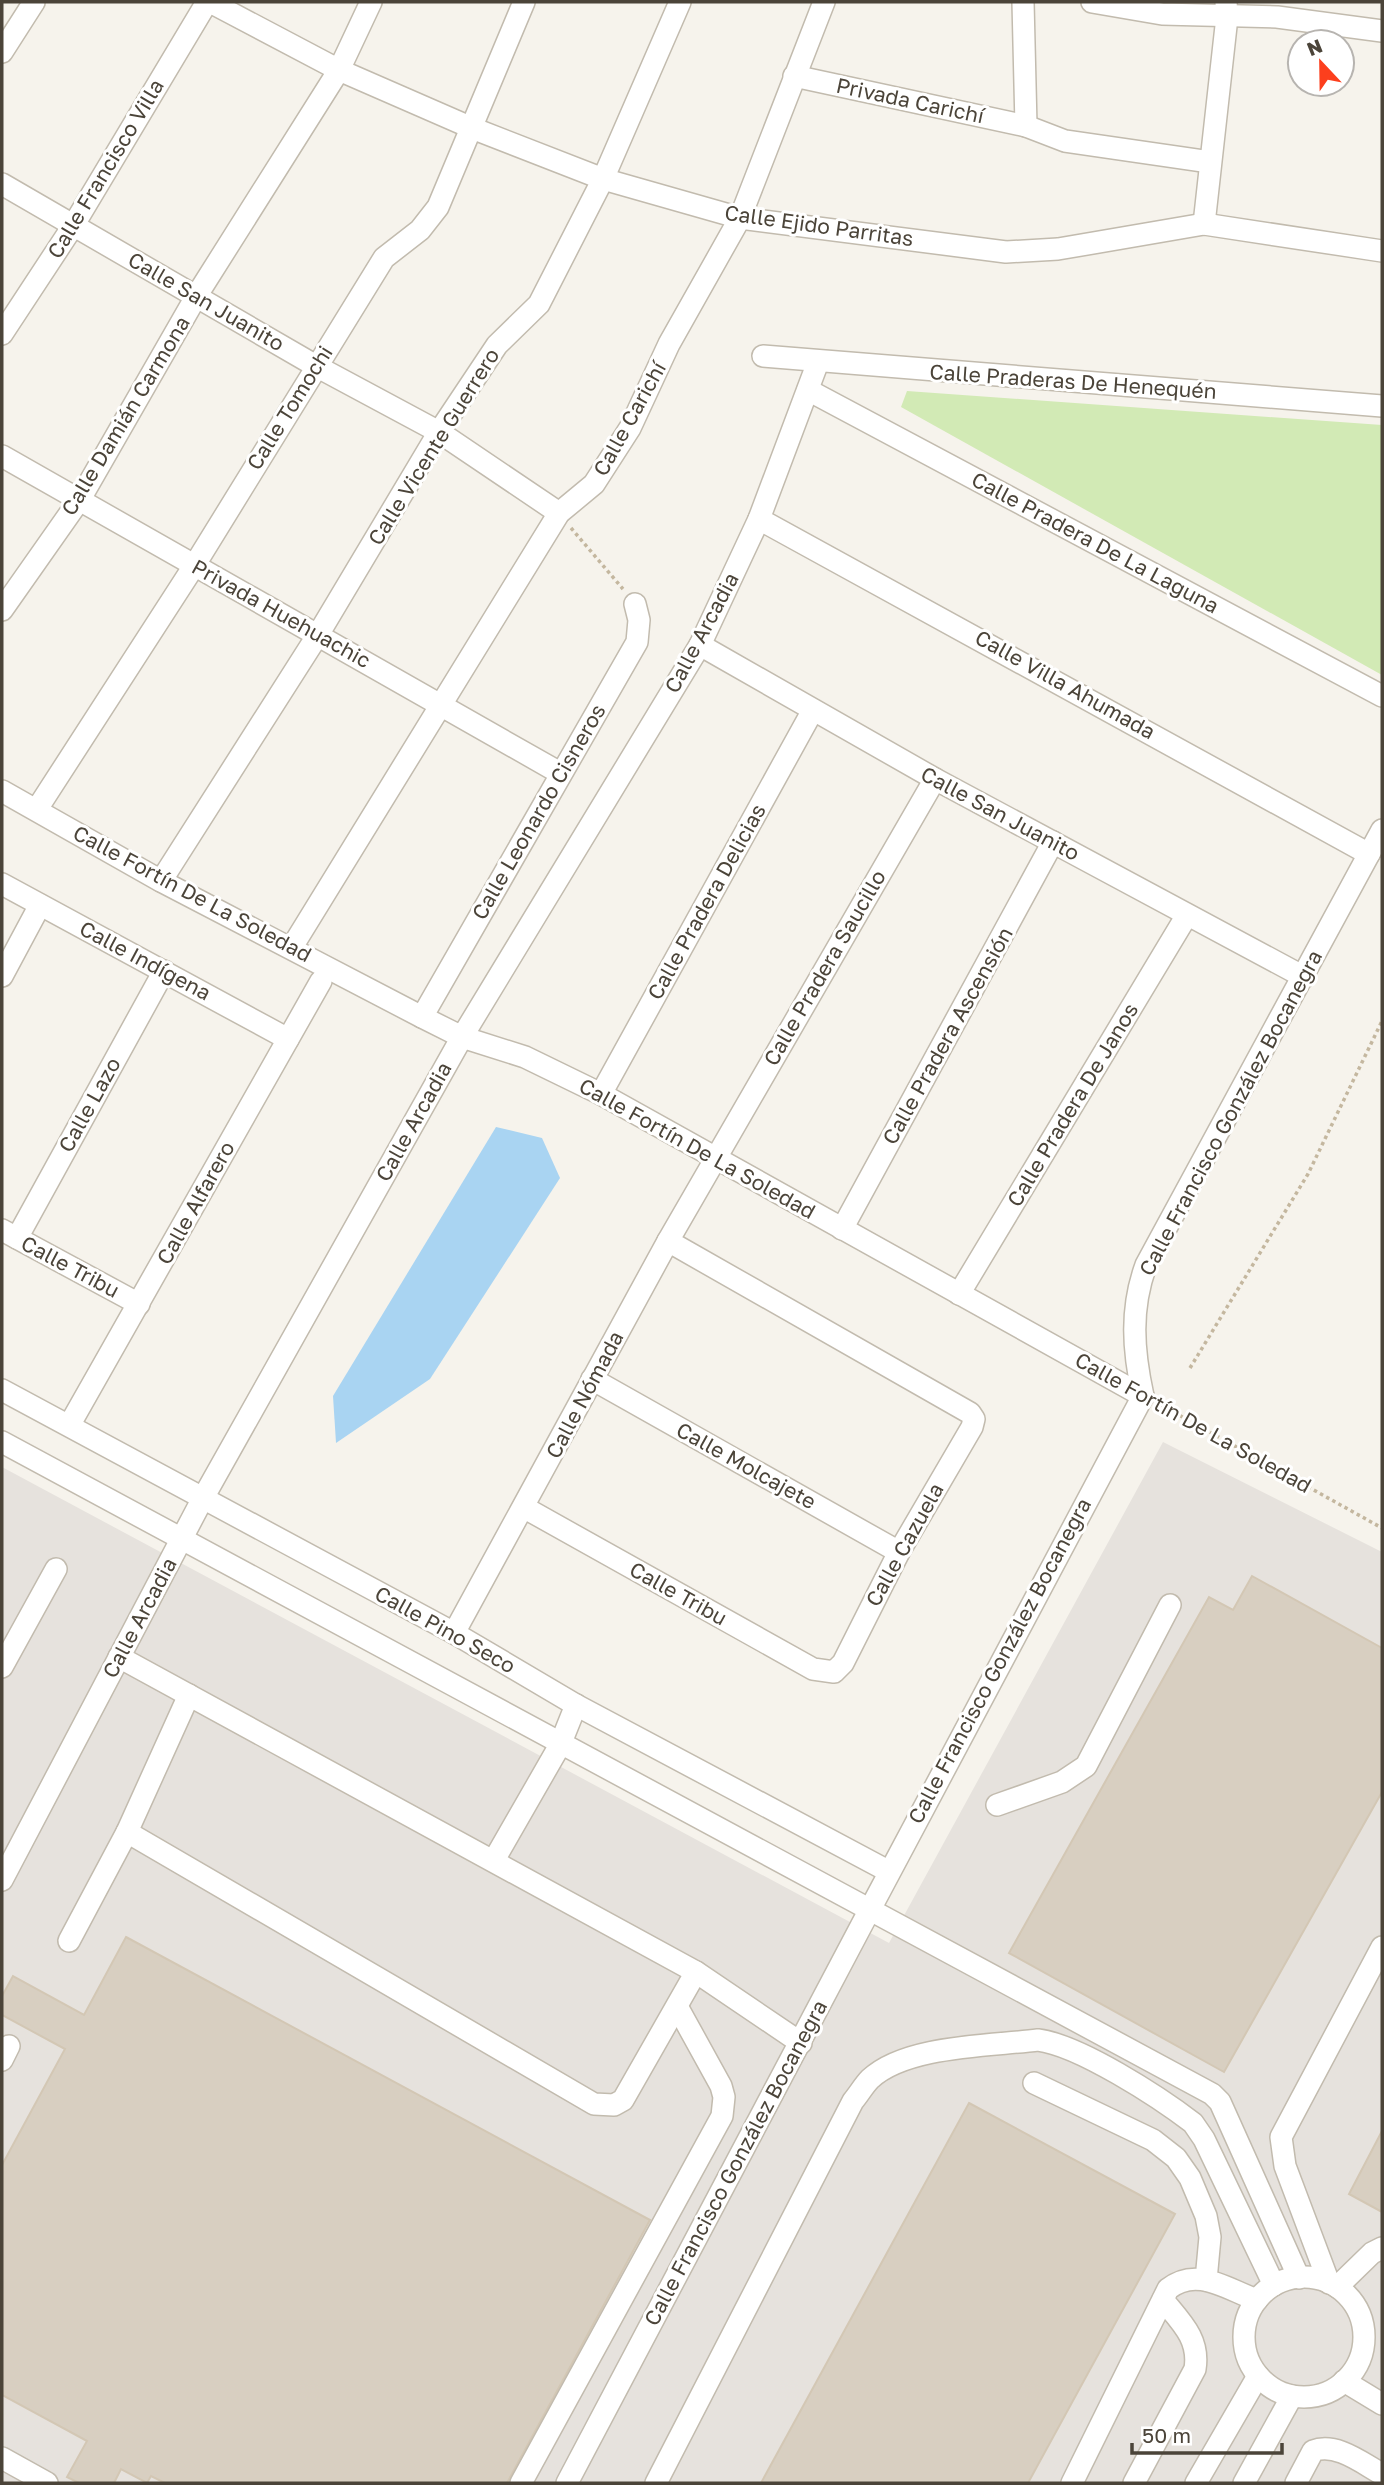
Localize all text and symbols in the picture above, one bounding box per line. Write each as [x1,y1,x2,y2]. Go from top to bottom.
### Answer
north arrow [1286,28,1356,98]
text: N [1303,33,1325,60]
street label: Privada Carichí [834,72,988,129]
street label: Calle Francisco Villa [41,74,169,263]
street label: Calle Ejido Parritas [723,199,915,251]
street label: Calle San Juanito [124,246,289,356]
street label: Calle Damián Carmona [55,311,195,520]
street label: Calle Tomochi [241,340,338,474]
street label: Calle Vicente Guerrero [362,343,504,550]
street label: Calle Carichí [587,356,672,480]
street label: Calle Praderas De Henequén [929,358,1218,404]
street label: Calle Pradera De La Laguna [967,466,1224,618]
street label: Privada Huehuachic [188,553,375,673]
street label: Calle Arcadia [659,568,744,697]
street label: Calle Villa Ahumada [971,624,1160,744]
street label: Calle Leonardo Cisneros [466,699,611,924]
street label: Calle San Juanito [917,760,1084,866]
street label: Calle Pradera Delicias [641,799,771,1004]
street label: Calle Fortín De La Soledad [69,819,316,967]
street label: Calle Pradera Saucillo [757,865,891,1070]
street label: Calle Indígena [75,915,215,1006]
street label: Calle Pradera Ascensión [876,922,1018,1149]
street label: Calle Francisco González Bocanegra [1133,945,1327,1280]
street label: Calle Pradera De Janos [1001,998,1143,1211]
street label: Calle Lazo [53,1053,126,1156]
street label: Calle Arcadia [370,1057,457,1186]
street label: Calle Fortín De La Soledad [575,1072,820,1224]
street label: Calle Alfarero [151,1136,240,1269]
street label: Calle Tribu [17,1229,124,1303]
street label: Calle Nómada [540,1326,629,1463]
street label: Calle Fortín De La Soledad [1071,1346,1316,1498]
street label: Calle Molcajete [672,1416,821,1514]
street label: Calle Cazuela [860,1478,949,1611]
street label: Calle Francisco González Bocanegra [902,1493,1096,1828]
street label: Calle Arcadia [97,1553,182,1682]
street label: Calle Tribu [625,1556,732,1631]
street label: Calle Pino Seco [371,1580,520,1678]
street label: Calle Francisco González Bocanegra [638,1995,832,2330]
scale bar [1132,2412,1282,2456]
text: 50 m [1142,2422,1191,2448]

